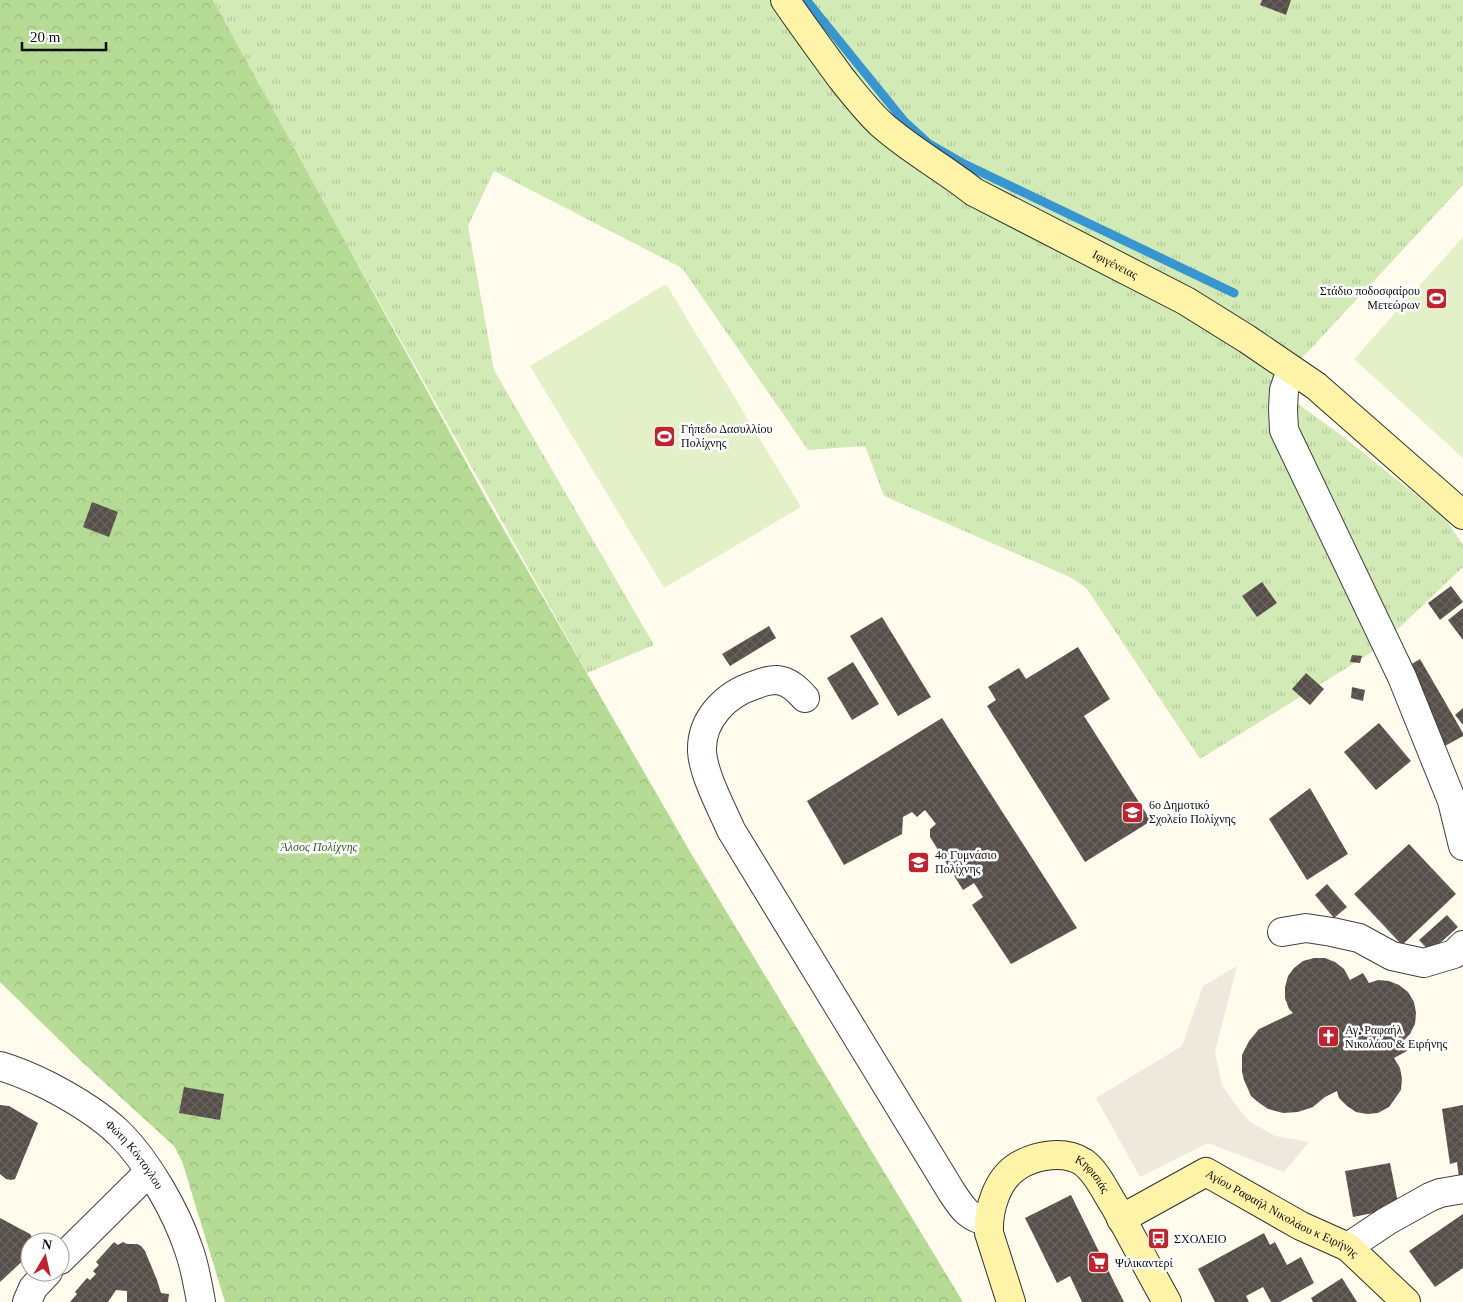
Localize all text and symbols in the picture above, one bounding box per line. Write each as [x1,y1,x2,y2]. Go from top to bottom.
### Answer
scale bar [22,20,106,52]
text: 20 m [30,29,61,45]
street label: Ιφιγένειας [1090,247,1140,282]
place label: Στάδιο ποδοσφαίρου Μετεώρων [1320,284,1421,312]
sports icon: Στάδιο ποδοσφαίρου Μετεώρων [1424,286,1448,310]
place label: Γήπεδο Δασυλλίου Πολίχνης [681,422,773,450]
sports icon: Γήπεδο Δασυλλίου Πολίχνης [653,424,677,448]
place label: 6ο Δημοτικό Σχολείο Πολίχνης [1149,798,1236,826]
school or university icon: 6ο Δημοτικό Σχολείο Πολίχνης [1121,800,1145,824]
park label: Άλσος Πολίχνης [280,840,358,854]
place label: 4ο Γυμνάσιο Πολίχνης [935,848,997,876]
school or university icon: 4ο Γυμνάσιο Πολίχνης [907,850,931,874]
place label: Αγ. Ραφαήλ Νικολάου & Ειρήνης [1345,1023,1448,1051]
church icon: Αγ. Ραφαήλ Νικολάου & Ειρήνης [1317,1025,1341,1049]
street label: Φώτη Κόντογλου [103,1117,166,1192]
street label: Κηφισιάς [1073,1152,1112,1196]
street label: Αγίου Ραφαήλ Νικολάου κ Ειρήνης [1203,1166,1362,1261]
bus stop icon: ΣΧΟΛΕΙΟ [1146,1227,1170,1251]
north arrow [20,1232,70,1282]
place label: ΣΧΟΛΕΙΟ [1174,1232,1227,1246]
text: N [41,1236,53,1253]
supermarket icon: Ψιλικαντερί [1087,1251,1111,1275]
place label: Ψιλικαντερί [1115,1256,1173,1270]

